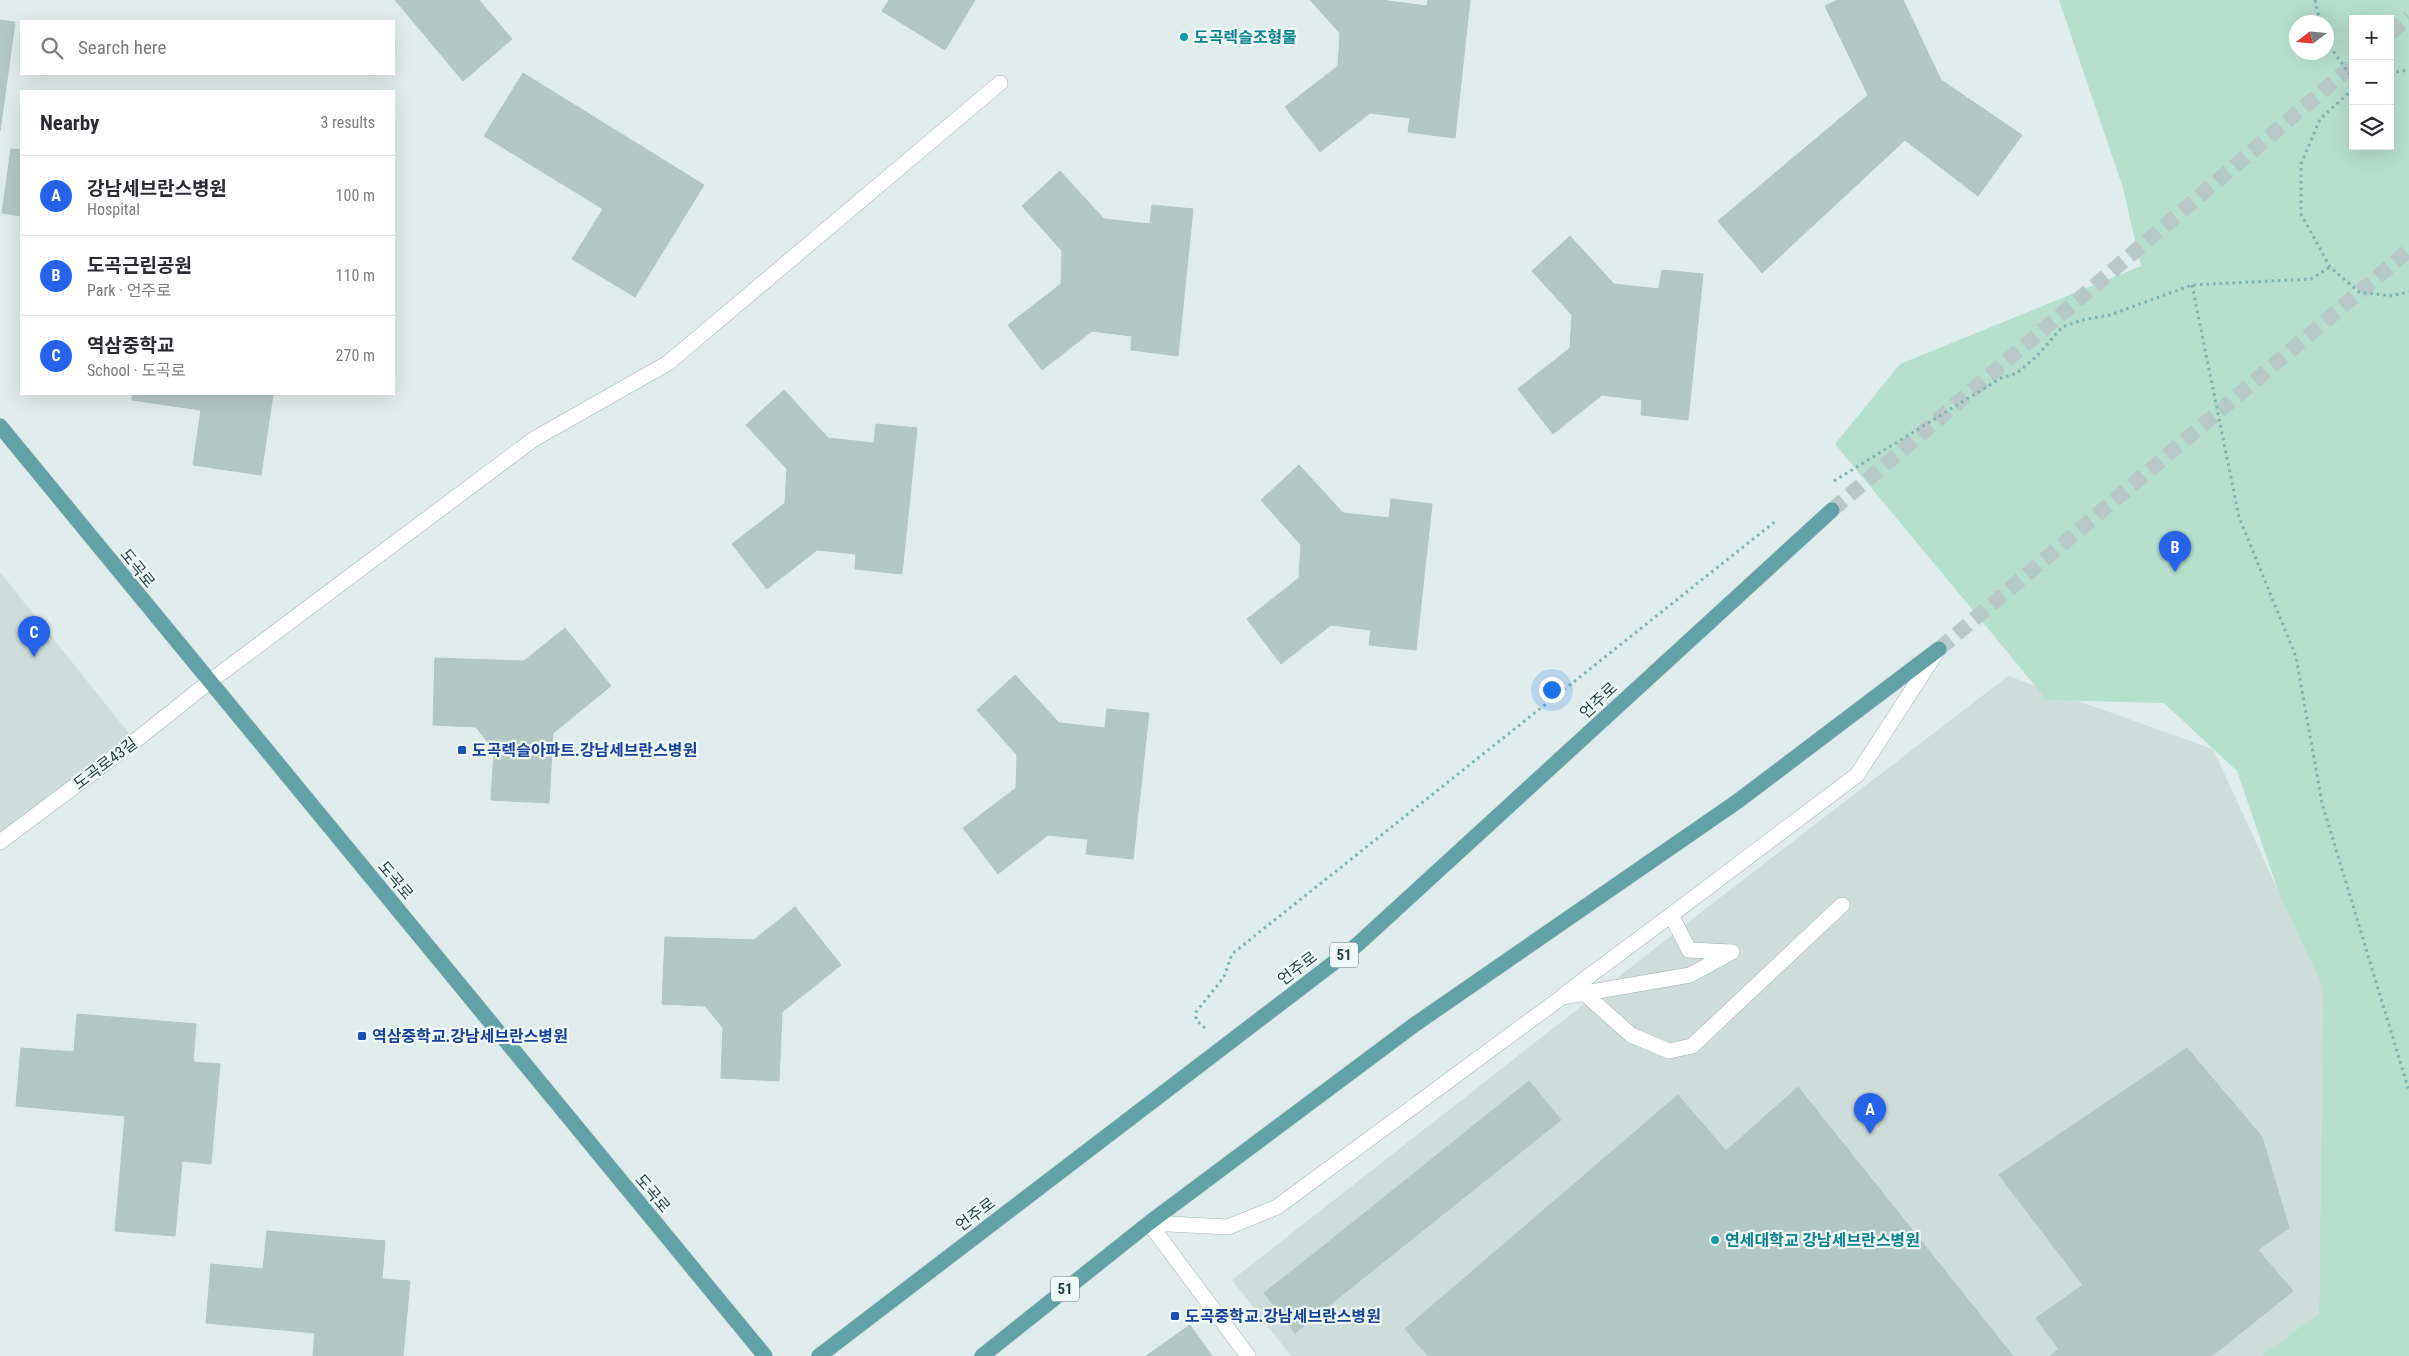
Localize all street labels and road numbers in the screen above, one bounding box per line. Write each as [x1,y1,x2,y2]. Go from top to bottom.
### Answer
street label: 도곡로 [116,545,159,592]
street label: 언주로 [1576,678,1621,722]
street label: 도곡로43길 [70,733,141,793]
street label: 도곡로 [374,857,417,904]
road number: 51 [1330,942,1358,968]
street label: 언주로 [1274,947,1321,989]
street label: 도곡로 [631,1170,674,1217]
street label: 언주로 [952,1193,999,1235]
road number: 51 [1051,1276,1079,1302]

